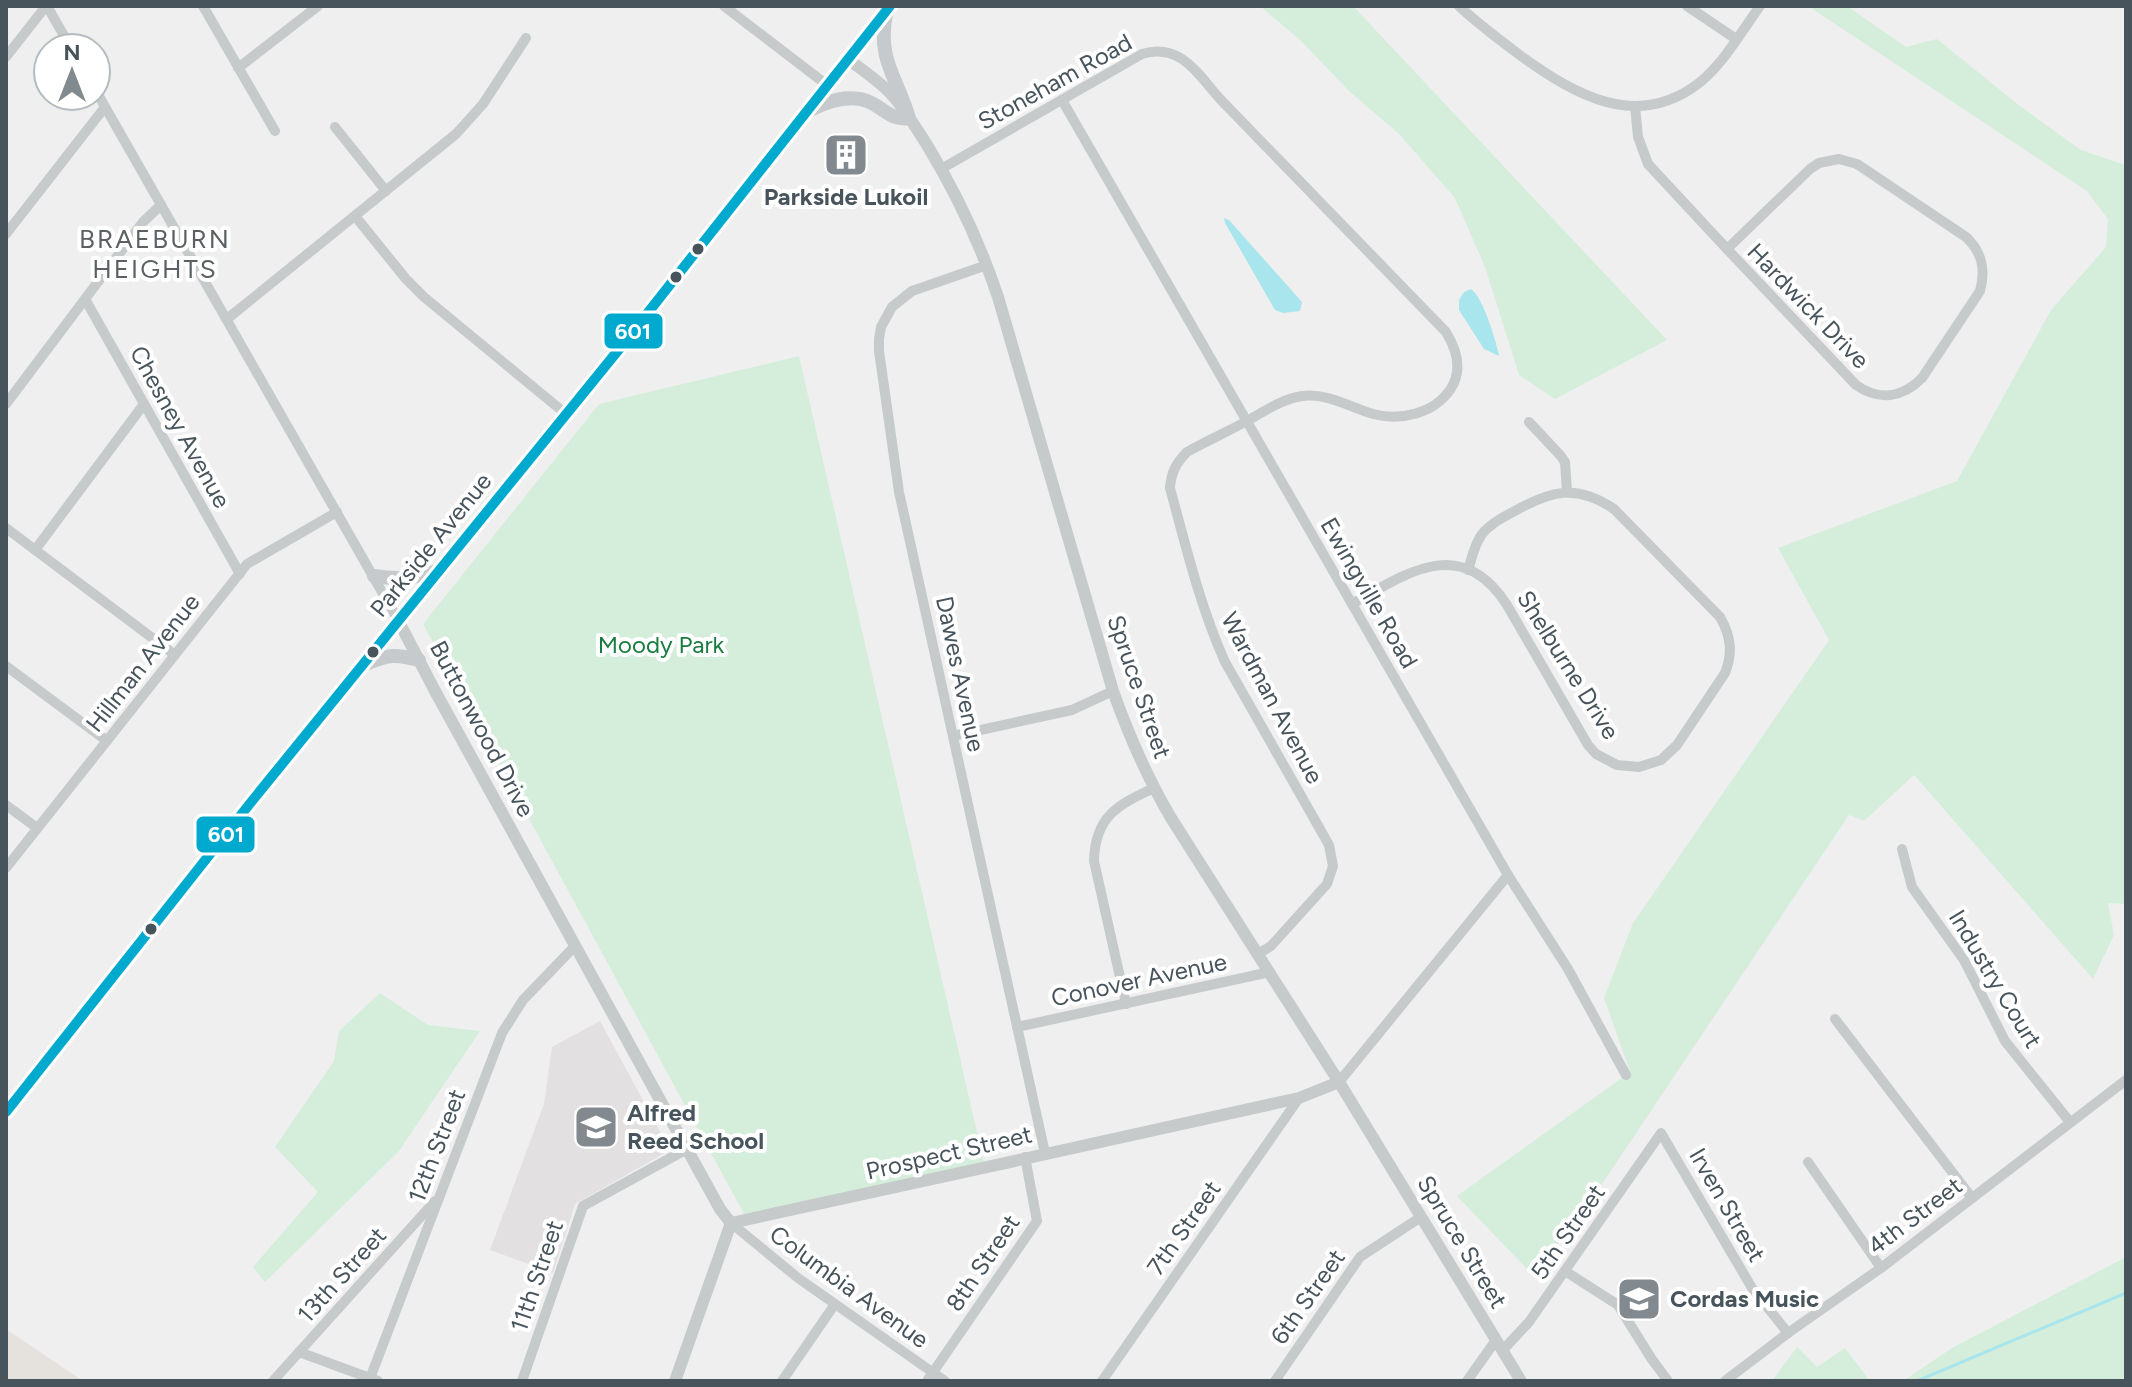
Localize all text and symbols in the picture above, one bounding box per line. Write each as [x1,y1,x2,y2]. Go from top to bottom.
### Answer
street label: Stoneham Road [973,27,1137,136]
north arrow [32,32,112,112]
text: N [63,39,81,66]
building icon: Parkside Lukoil [822,131,870,179]
place label: Parkside Lukoil [764,182,928,211]
district label: BRAEBURN HEIGHTS [79,223,231,285]
street label: Hardwick Drive [1741,237,1875,374]
unlabelled marker [690,241,706,257]
unlabelled marker [668,269,684,285]
line badge: 601 [603,312,664,350]
text: 601 [615,318,651,345]
street label: Chesney Avenue [124,341,237,513]
street label: Parkside Avenue [364,467,497,622]
street label: Ewingville Road [1315,512,1424,673]
street label: Shelburne Drive [1511,585,1626,745]
street label: Hillman Avenue [80,588,206,738]
street label: Dawes Avenue [930,593,991,754]
street label: Wardman Avenue [1215,607,1330,788]
street label: Spruce Street [1101,611,1178,762]
park label: Moody Park [598,630,725,659]
street label: Buttonwood Drive [424,636,541,822]
unlabelled marker [365,644,381,660]
line badge: 601 [195,815,256,854]
text: 601 [208,821,244,848]
street label: Industry Court [1943,904,2048,1053]
unlabelled marker [143,921,159,937]
street label: Conover Avenue [1048,947,1229,1012]
street label: 12th Street [402,1085,471,1207]
place label: Alfred Reed School [627,1098,764,1155]
school or university icon: Alfred Reed School [572,1103,620,1151]
street label: Prospect Street [863,1119,1035,1186]
street label: Irven Street [1683,1143,1772,1267]
street label: Spruce Street [1411,1170,1513,1313]
street label: 4th Street [1862,1171,1968,1260]
street label: 7th Street [1141,1175,1227,1280]
street label: 5th Street [1524,1179,1611,1285]
street label: 8th Street [940,1209,1025,1317]
street label: 11th Street [504,1217,569,1335]
street label: Columbia Avenue [764,1219,934,1354]
street label: 13th Street [291,1221,392,1328]
street label: 6th Street [1264,1244,1351,1350]
school or university icon: Cordas Music [1615,1275,1663,1323]
place label: Cordas Music [1670,1284,1819,1313]

